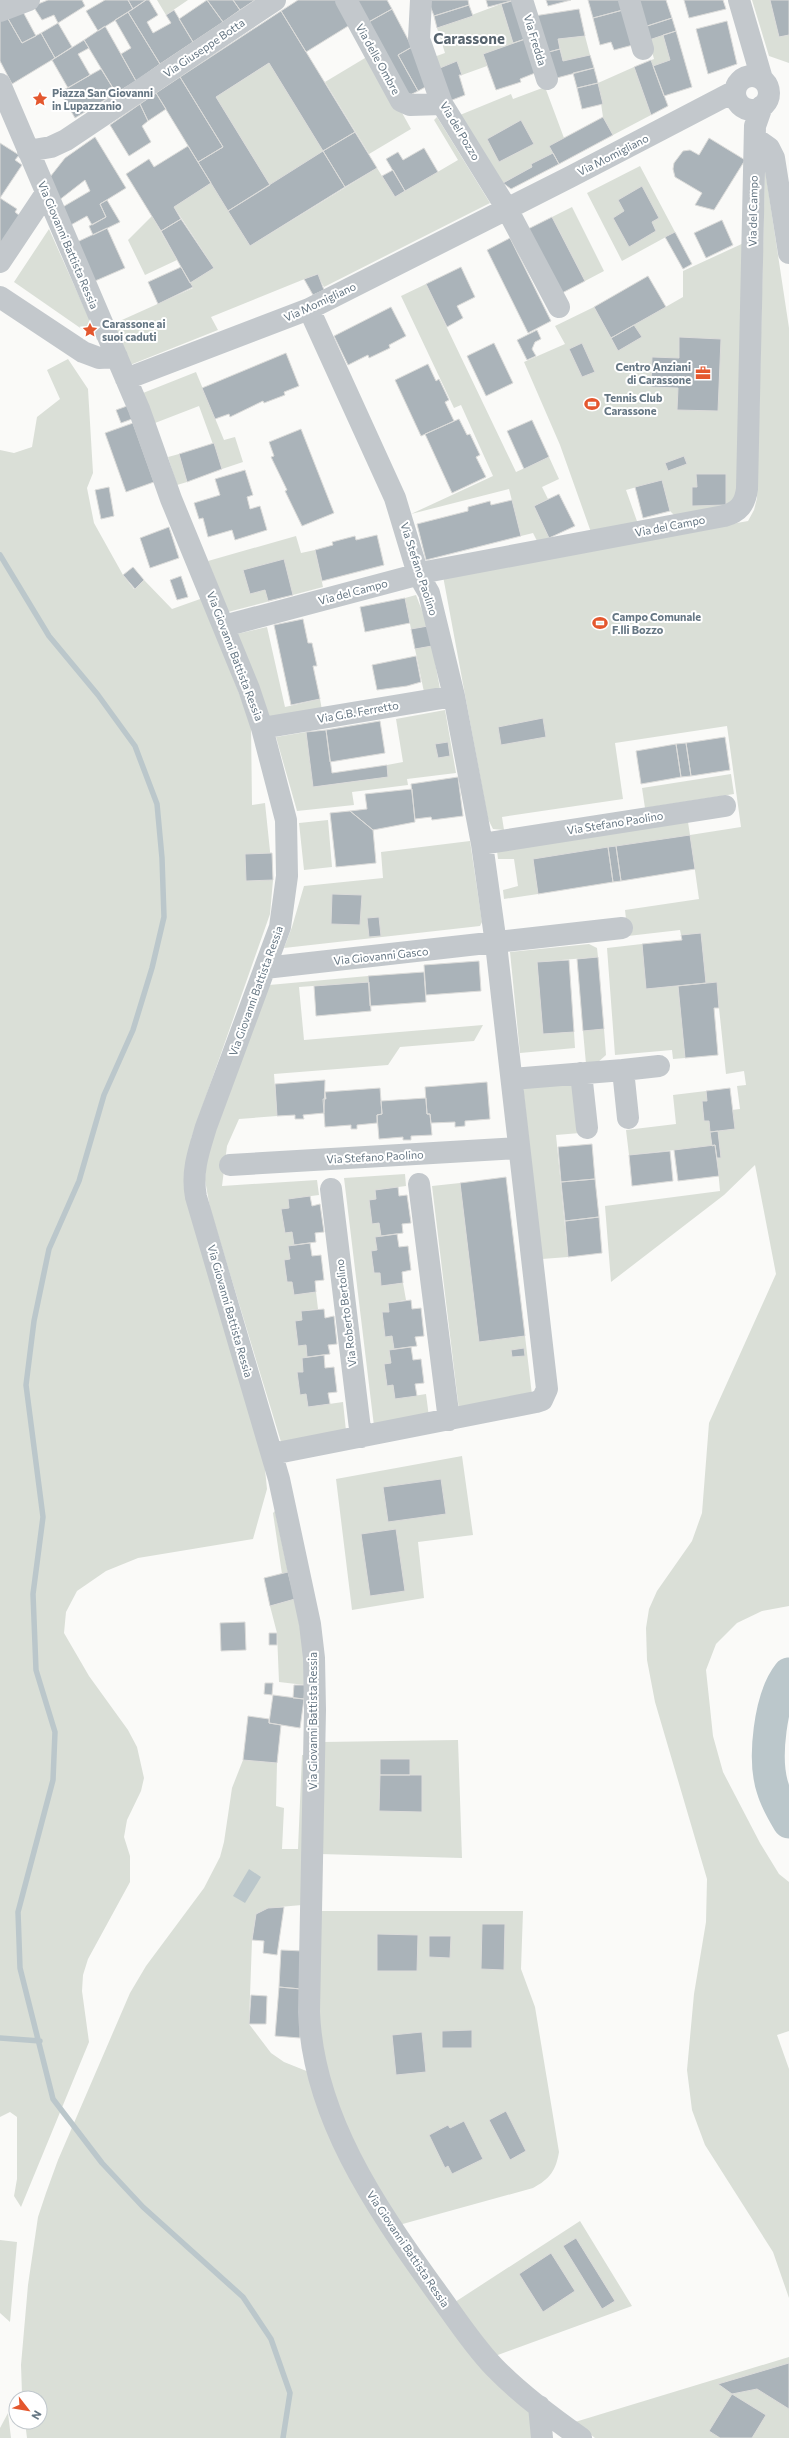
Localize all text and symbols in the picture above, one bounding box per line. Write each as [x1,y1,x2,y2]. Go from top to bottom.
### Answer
street label: Via Fredda [522,13,549,67]
street label: Via Giuseppe Botta [161,16,247,80]
street label: Via delle Ombre [354,21,403,97]
district label: Carassone [433,29,505,47]
place label: Piazza San Giovanni in Lupazzanio [52,86,153,112]
place icon: Piazza San Giovanni in Lupazzanio [31,90,49,108]
street label: Via del Pozzo [438,99,483,163]
street label: Via Momigliano [575,131,651,178]
street label: Via del Campo [745,175,760,247]
street label: Via Giovanni Battista Ressia [36,179,101,311]
street label: Via Momigliano [282,279,358,324]
place label: Carassone ai suoi caduti [102,317,165,343]
place icon: Carassone ai suoi caduti [81,321,99,339]
place label: Centro Anziani di Carassone [615,360,691,386]
office icon: Centro Anziani di Carassone [694,364,712,382]
place label: Tennis Club Carassone [604,391,663,417]
sports icon: Tennis Club Carassone [583,395,601,413]
street label: Via del Campo [634,512,707,539]
street label: Via Stefano Paolino [398,521,441,618]
street label: Via del Campo [317,576,389,607]
street label: Via Giovanni Battista Ressia [205,589,266,722]
place label: Campo Comunale F.lli Bozzo [612,610,701,636]
sports icon: Campo Comunale F.lli Bozzo [591,614,609,632]
street label: Via G.B. Ferretto [316,698,400,725]
street label: Via Stefano Paolino [566,808,664,837]
street label: Via Giovanni Battista Ressia [226,924,285,1058]
street label: Via Giovanni Gasco [333,944,429,967]
street label: Via Stefano Paolino [326,1147,424,1166]
street label: Via Giovanni Battista Ressia [205,1243,256,1379]
street label: Via Roberto Bertolino [332,1258,359,1368]
street label: Via Giovanni Battista Ressia [306,1652,319,1790]
street label: Via Giovanni Battista Ressia [365,2188,452,2309]
north arrow [8,2390,48,2430]
text: N [29,2409,45,2422]

